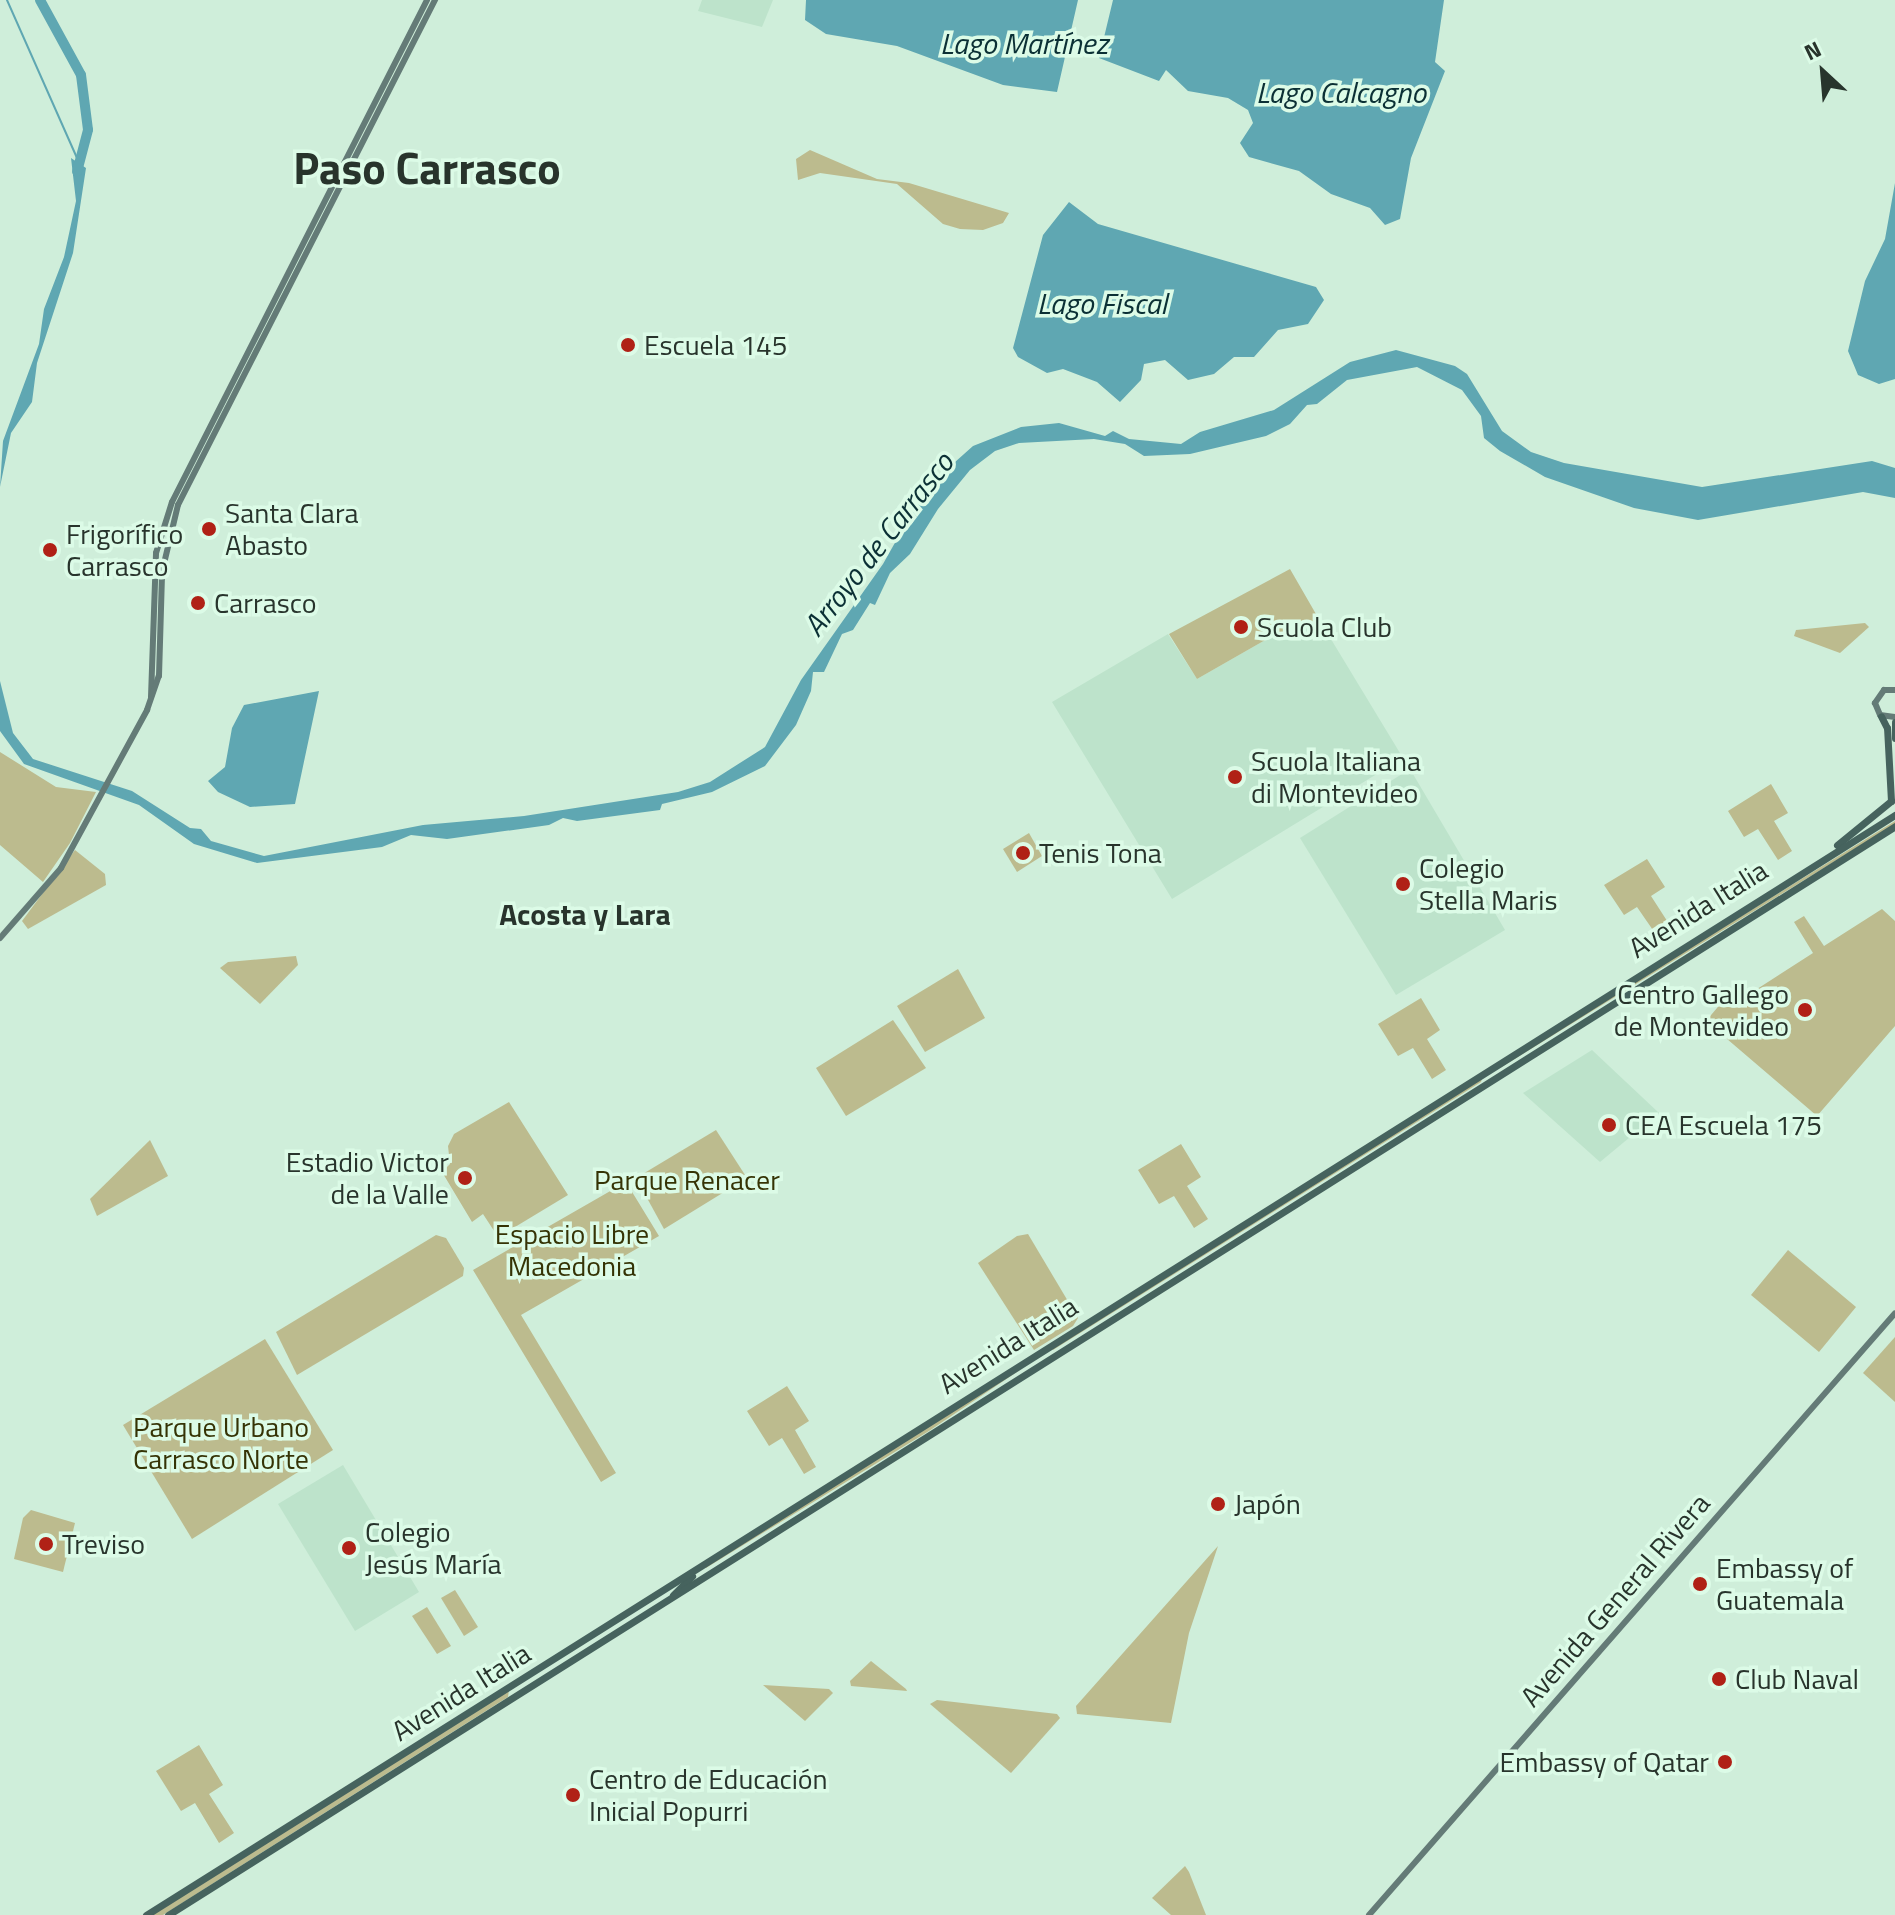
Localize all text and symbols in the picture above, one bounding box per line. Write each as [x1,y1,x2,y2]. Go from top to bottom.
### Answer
water label: Lago Martínez [940,25,1108,61]
north arrow [1783,32,1863,112]
text: N [1798,32,1827,69]
water label: Lago Calcagno [1256,74,1426,110]
district label: Paso Carrasco [293,142,561,194]
water label: Lago Fiscal [1037,285,1167,321]
place label: Escuela 145 [644,328,787,362]
marker: Escuela 145 [619,336,637,354]
water label: Arroyo de Carrasco [795,445,961,643]
place label: Santa Clara Abasto [225,496,359,562]
place label: Frigorífico Carrasco [66,517,183,583]
marker: Santa Clara Abasto [200,520,218,538]
marker: Frigorífico Carrasco [41,541,59,559]
place label: Carrasco [214,586,317,620]
marker: Carrasco [189,594,207,612]
place label: Scuola Club [1257,610,1392,644]
marker: Scuola Club [1232,618,1250,636]
place label: Scuola Italiana di Montevideo [1251,744,1421,810]
marker: Scuola Italiana di Montevideo [1226,768,1244,786]
place label: Tenis Tona [1039,836,1162,870]
marker: Tenis Tona [1014,844,1032,862]
place label: Colegio Stella Maris [1419,851,1557,917]
street label: Avenida Italia [1622,853,1774,965]
marker: Colegio Stella Maris [1394,875,1412,893]
district label: Acosta y Lara [499,896,671,932]
place label: Centro Gallego de Montevideo [1614,977,1789,1043]
marker: Centro Gallego de Montevideo [1796,1001,1814,1019]
place label: CEA Escuela 175 [1625,1108,1822,1142]
marker: CEA Escuela 175 [1600,1116,1618,1134]
place label: Estadio Victor de la Valle [286,1145,449,1211]
park label: Parque Renacer [594,1163,780,1197]
marker: Estadio Victor de la Valle [456,1169,474,1187]
park label: Espacio Libre Macedonia [495,1217,649,1283]
street label: Avenida Italia [932,1289,1084,1401]
park label: Parque Urbano Carrasco Norte [133,1410,309,1476]
place label: Japón [1234,1487,1301,1521]
street label: Avenida General Rivera [1513,1487,1717,1713]
marker: Japón [1209,1495,1227,1513]
place label: Colegio Jesús María [365,1515,502,1581]
place label: Treviso [62,1527,145,1561]
marker: Treviso [37,1535,55,1553]
marker: Colegio Jesús María [340,1539,358,1557]
place label: Embassy of Guatemala [1716,1551,1853,1617]
marker: Embassy of Guatemala [1691,1575,1709,1593]
street label: Avenida Italia [385,1636,537,1748]
place label: Club Naval [1735,1662,1859,1696]
marker: Club Naval [1710,1670,1728,1688]
place label: Embassy of Qatar [1500,1745,1709,1779]
marker: Embassy of Qatar [1716,1753,1734,1771]
place label: Centro de Educación Inicial Popurri [589,1762,828,1828]
marker: Centro de Educación Inicial Popurri [564,1786,582,1804]

